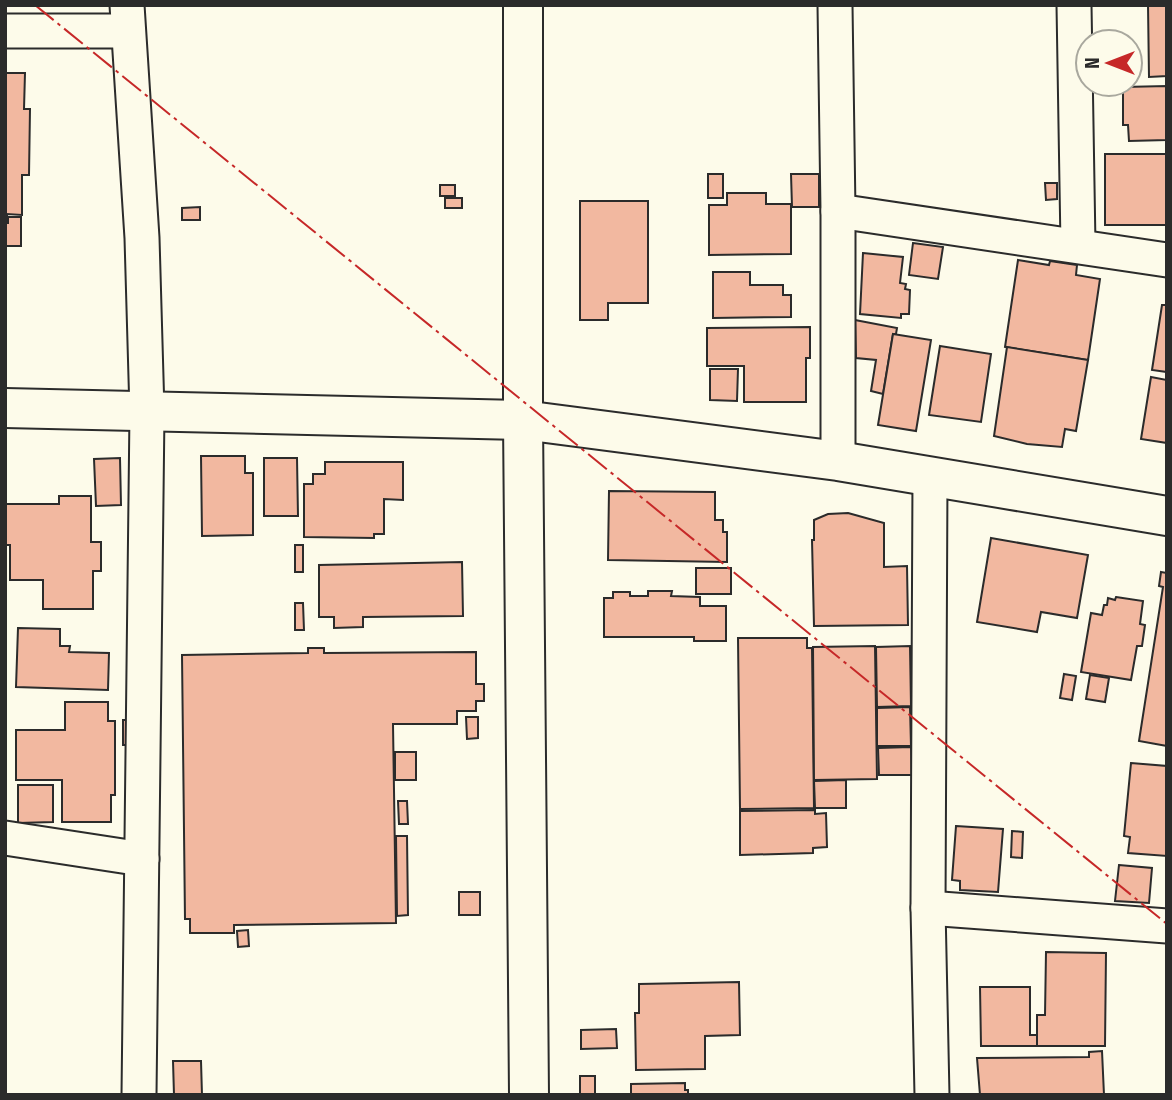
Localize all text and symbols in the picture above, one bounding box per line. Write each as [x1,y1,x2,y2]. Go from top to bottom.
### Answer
north arrow [1074,28,1144,98]
text: N [1081,57,1104,69]

